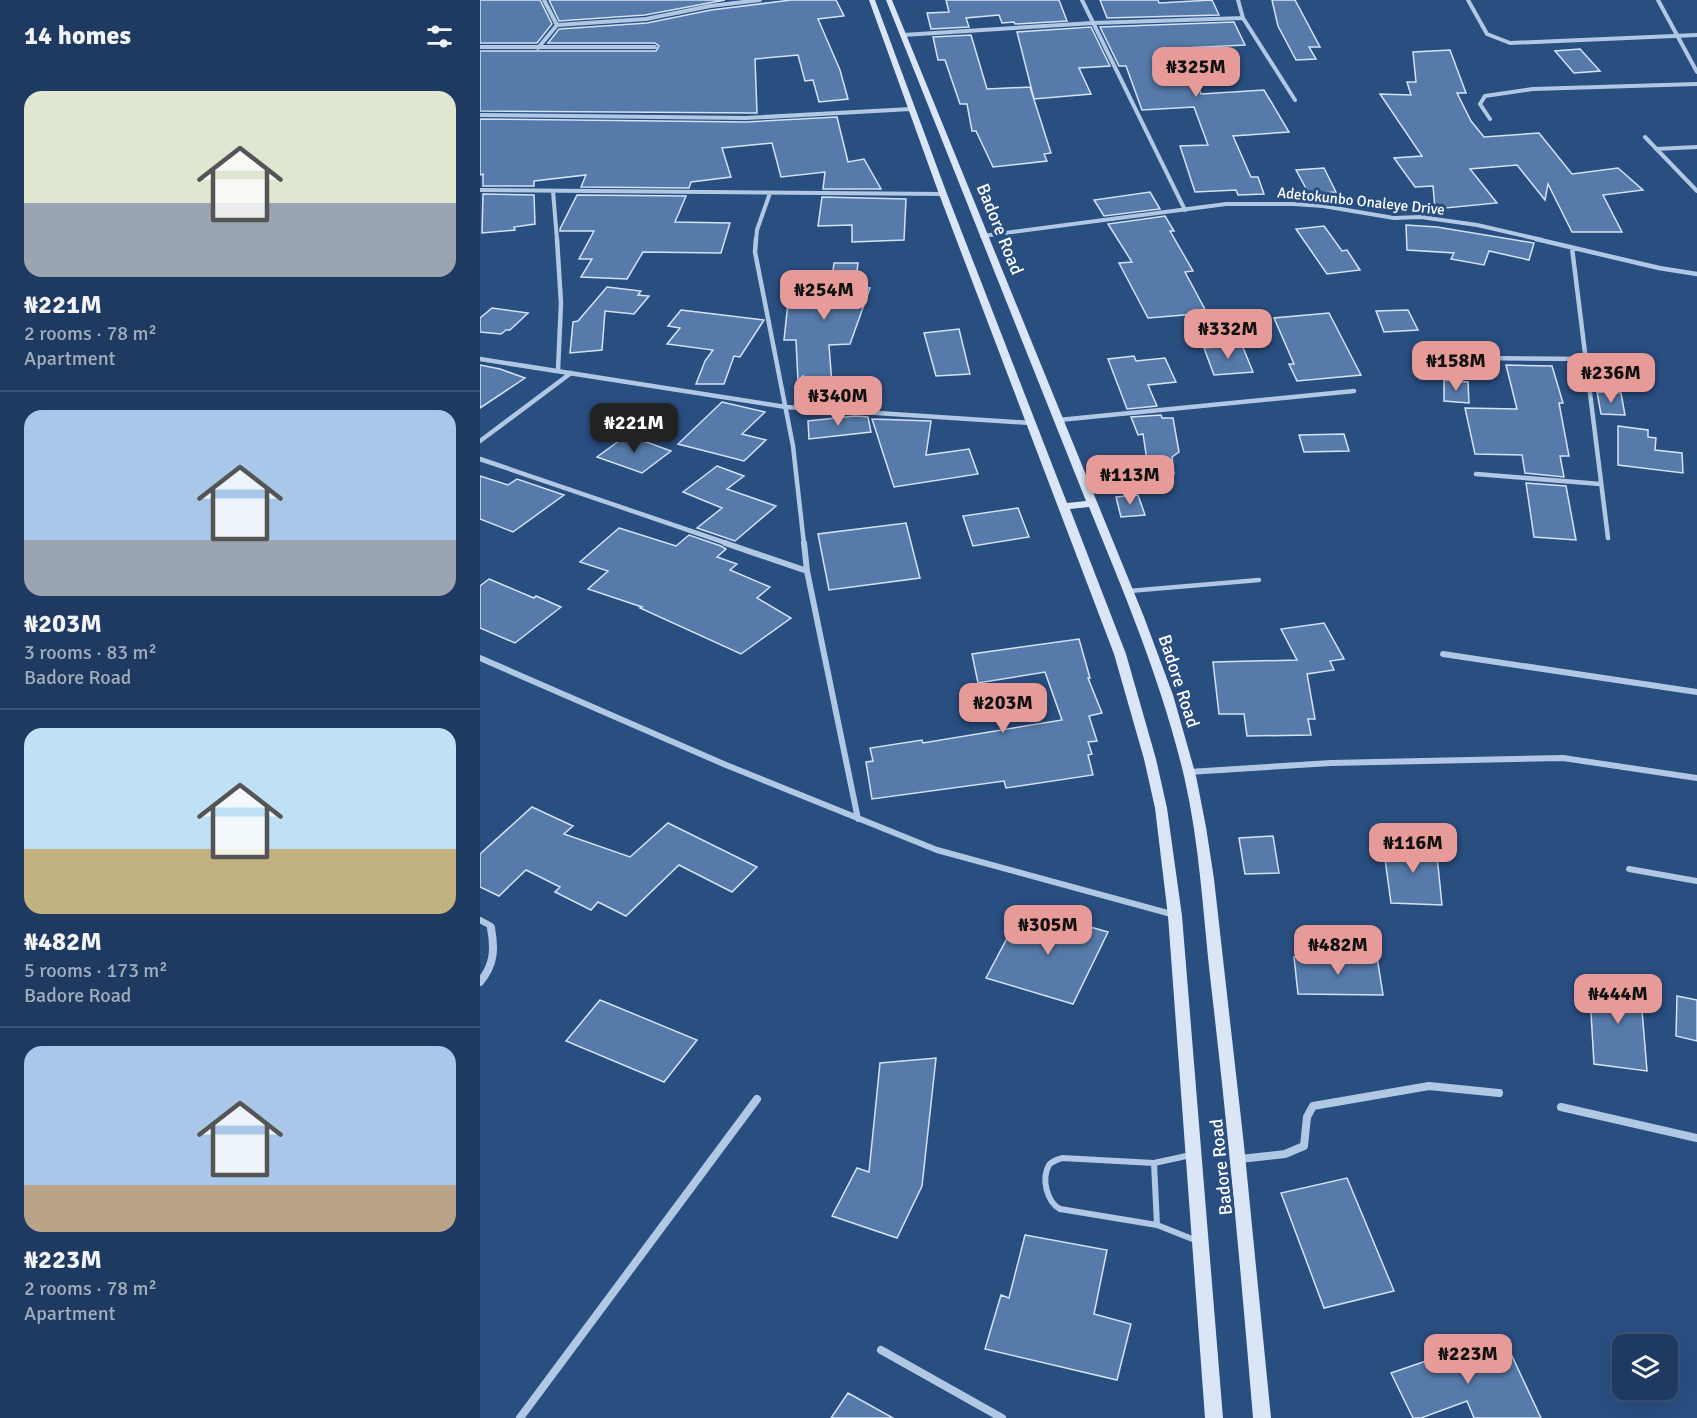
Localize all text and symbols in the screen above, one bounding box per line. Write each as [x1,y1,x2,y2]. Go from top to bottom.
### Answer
text: 14 homes [24,20,131,52]
icon: filters [423,20,456,53]
pin: ₦325M [1154,47,1238,98]
text: ₦325M [1166,54,1226,79]
icon: home [186,130,294,238]
street label: Badore Road [972,180,1028,278]
street label: Adetokunbo Onaleye Drive [1276,183,1446,219]
pin: ₦254M [782,270,866,321]
text: ₦254M [794,277,854,302]
text: ₦221M [24,289,102,321]
pin: ₦332M [1186,309,1270,360]
text: ₦332M [1198,316,1258,341]
text: 2 rooms · 78 m² [24,321,157,346]
pin: ₦158M [1414,341,1498,392]
text: Apartment [24,346,116,371]
text: ₦158M [1426,348,1486,373]
pin: ₦236M [1569,353,1653,404]
text: ₦236M [1581,360,1641,385]
pin: ₦340M [796,376,880,427]
text: ₦340M [808,383,868,408]
pin: ₦221M [592,403,676,454]
text: ₦221M [604,410,664,435]
icon: home [186,449,294,557]
pin: ₦113M [1088,455,1172,506]
text: ₦113M [1100,462,1160,487]
text: ₦203M [24,608,102,640]
street label: Badore Road [1154,632,1204,730]
text: 3 rooms · 83 m² [24,640,157,665]
text: Badore Road [24,665,131,690]
pin: ₦203M [961,683,1045,734]
text: ₦203M [973,690,1033,715]
icon: home [186,767,294,875]
pin: ₦116M [1371,823,1455,874]
text: ₦116M [1383,830,1443,855]
pin: ₦305M [1006,905,1090,956]
text: ₦305M [1018,912,1078,937]
pin: ₦482M [1296,925,1380,976]
text: ₦482M [24,926,102,958]
text: ₦482M [1308,932,1368,957]
text: 5 rooms · 173 m² [24,958,168,983]
pin: ₦444M [1576,974,1660,1025]
text: ₦444M [1588,981,1648,1006]
text: Badore Road [24,983,131,1008]
icon: home [186,1085,294,1193]
street label: Badore Road [1205,1118,1237,1216]
text: ₦223M [24,1244,102,1276]
text: 2 rooms · 78 m² [24,1276,157,1301]
text: Apartment [24,1301,116,1326]
pin: ₦223M [1426,1334,1510,1385]
map controls [1612,1334,1678,1400]
button: layers [1612,1334,1678,1400]
text: ₦223M [1438,1341,1498,1366]

